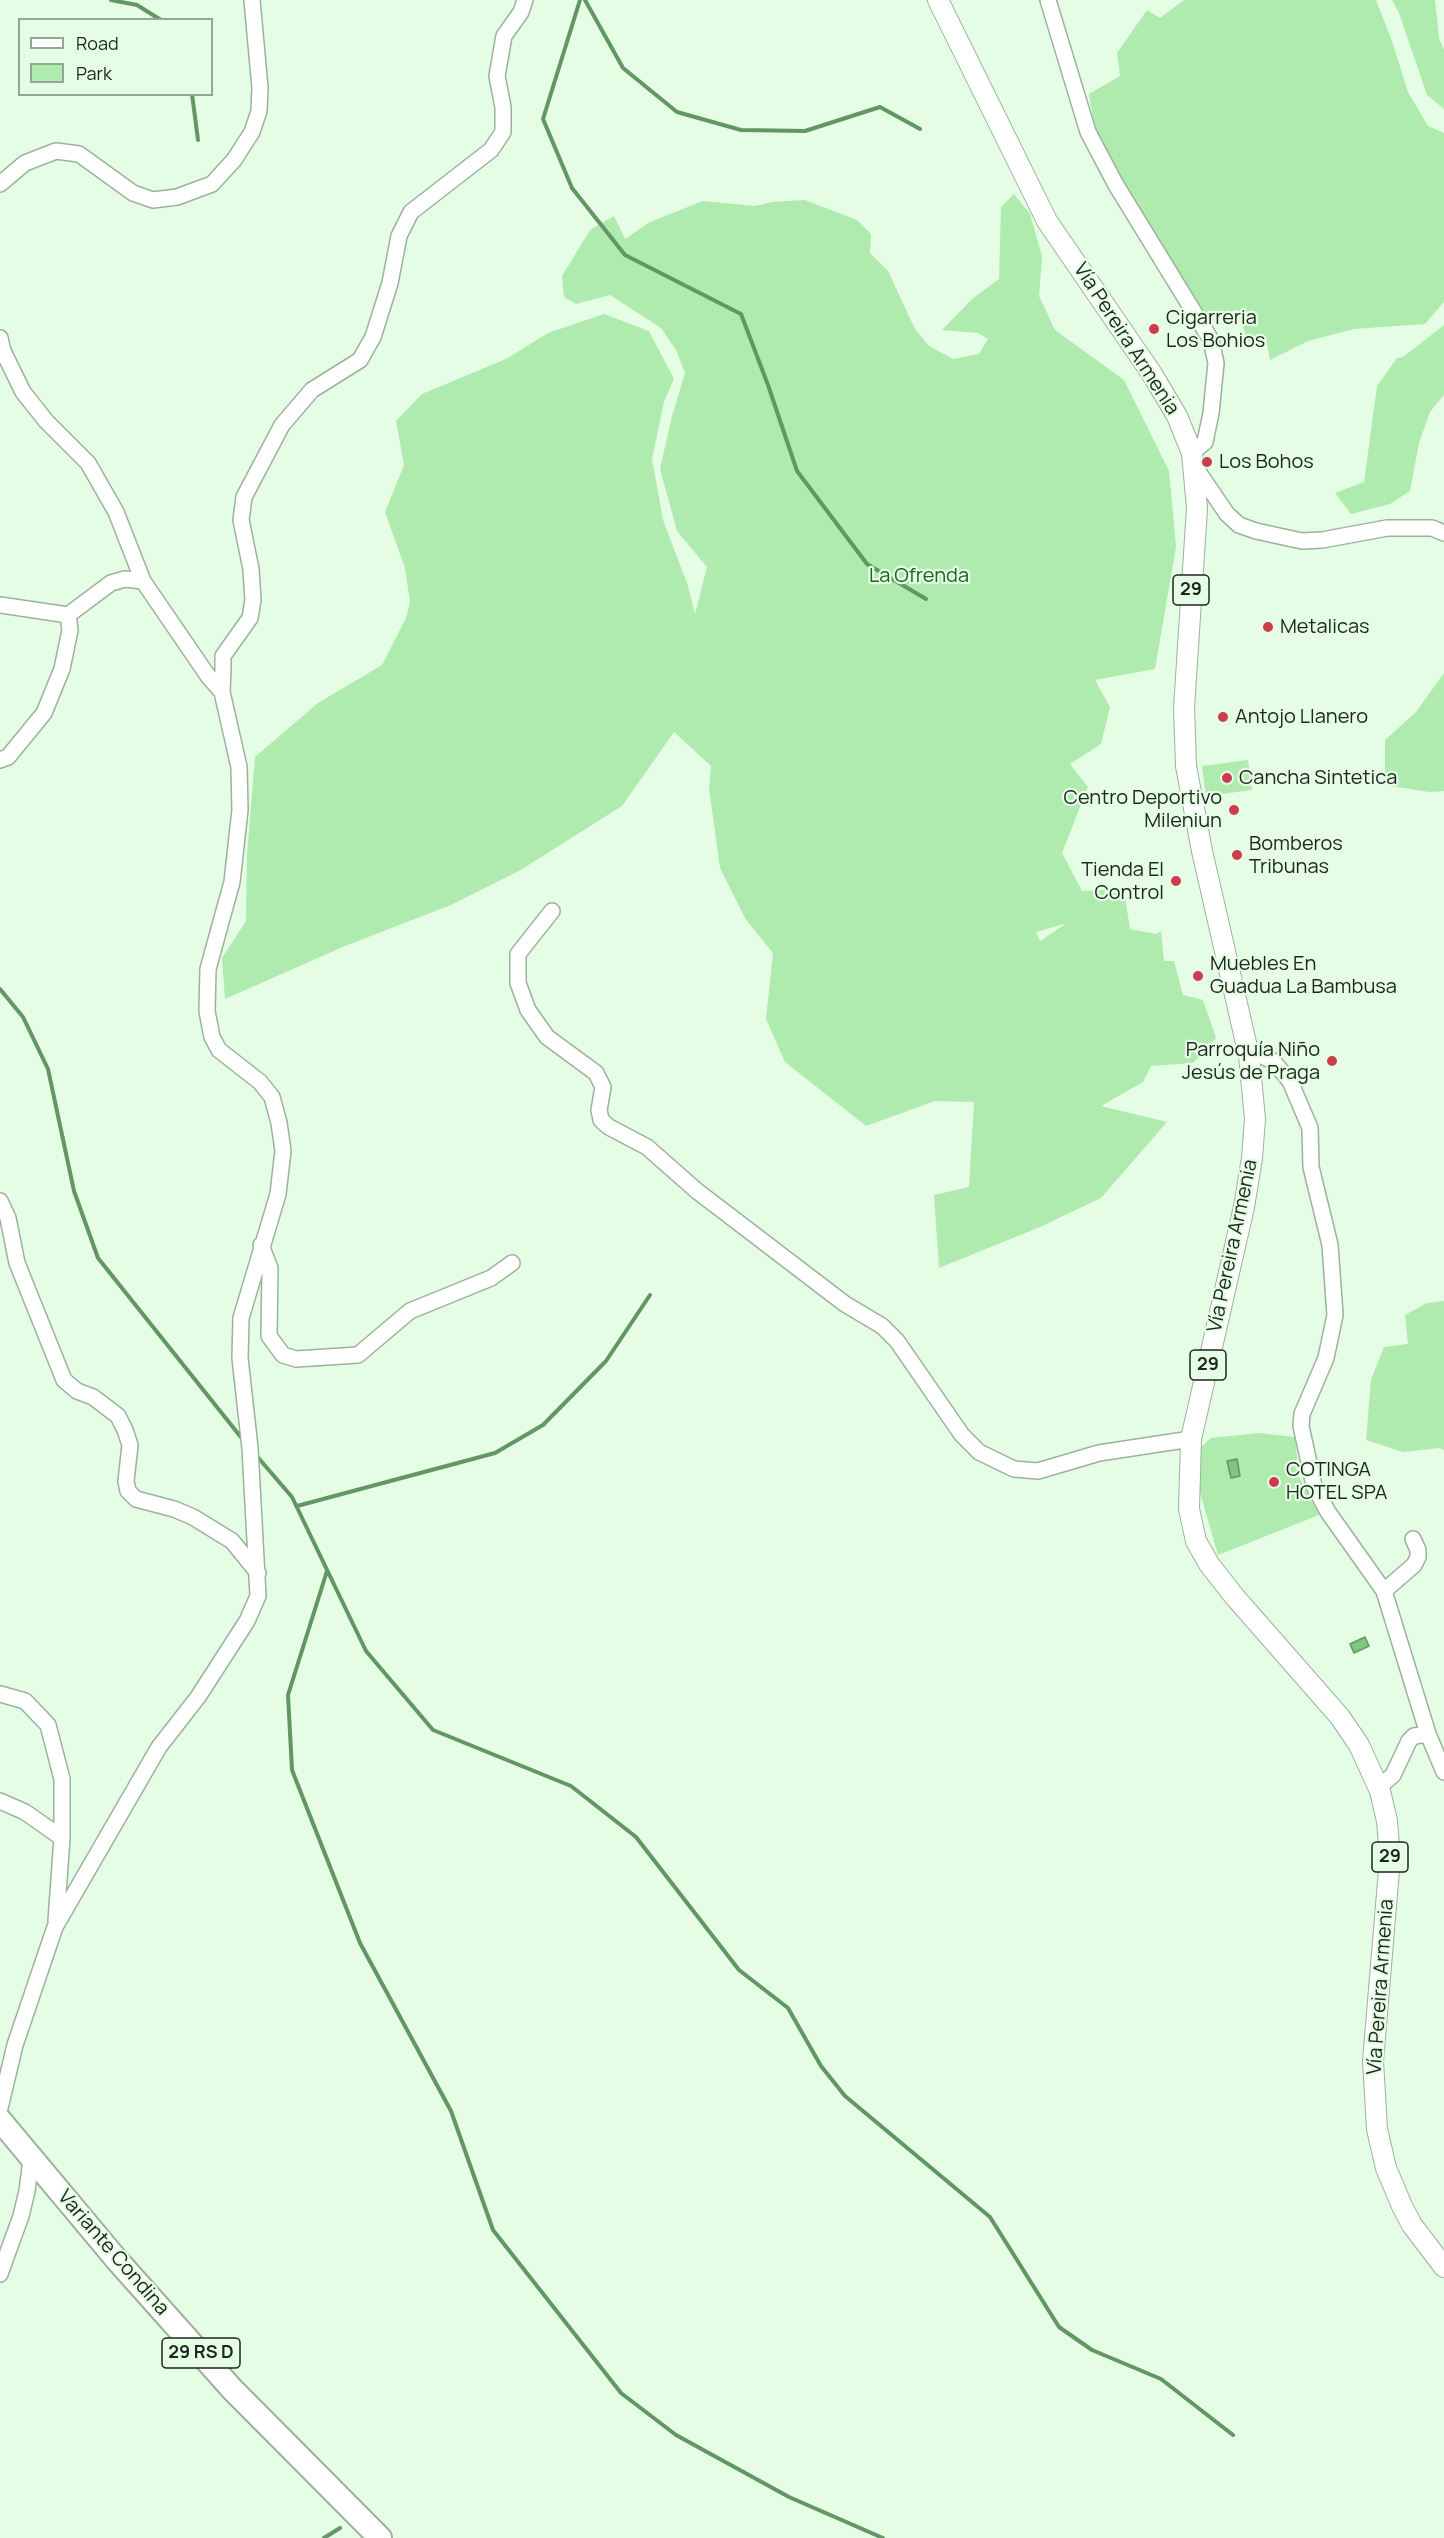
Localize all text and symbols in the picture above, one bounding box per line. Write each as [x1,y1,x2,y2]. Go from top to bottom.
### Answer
legend [18,18,213,96]
text: Road [76,31,119,55]
text: Park [76,61,112,85]
street label: Vía Pereira Armenia [1068,259,1184,419]
place label: Cigarreria Los Bohios [1166,306,1265,353]
marker: Cigarreria Los Bohios [1147,322,1161,336]
place label: Los Bohos [1219,450,1314,474]
marker: Los Bohos [1200,455,1214,469]
park label: La Ofrenda [869,564,969,588]
road number: 29 [1173,575,1209,605]
place label: Metalicas [1280,615,1370,639]
marker: Metalicas [1261,620,1275,634]
place label: Antojo Llanero [1235,705,1368,729]
marker: Antojo Llanero [1216,710,1230,724]
place label: Cancha Sintetica [1239,766,1397,790]
marker: Cancha Sintetica [1220,771,1234,785]
place label: Centro Deportivo Mileniun [1064,786,1222,833]
marker: Centro Deportivo Mileniun [1227,803,1241,817]
place label: Bomberos Tribunas [1249,832,1343,879]
marker: Bomberos Tribunas [1230,848,1244,862]
place label: Tienda El Control [1081,858,1164,905]
marker: Tienda El Control [1169,874,1183,888]
place label: Muebles En Guadua La Bambusa [1210,952,1397,999]
marker: Muebles En Guadua La Bambusa [1191,969,1205,983]
place label: Parroquía Niño Jesús de Praga [1182,1038,1320,1085]
marker: Parroquía Niño Jesús de Praga [1325,1054,1339,1068]
street label: Vía Pereira Armenia [1203,1157,1263,1335]
road number: 29 [1190,1350,1226,1380]
place label: COTINGA HOTEL SPA [1286,1458,1387,1505]
marker: COTINGA HOTEL SPA [1267,1475,1281,1489]
road number: 29 [1372,1842,1408,1872]
street label: Vía Pereira Armenia [1363,1898,1399,2076]
street label: Variante Condina [52,2186,174,2320]
road number: 29 RS D [162,2338,240,2368]

